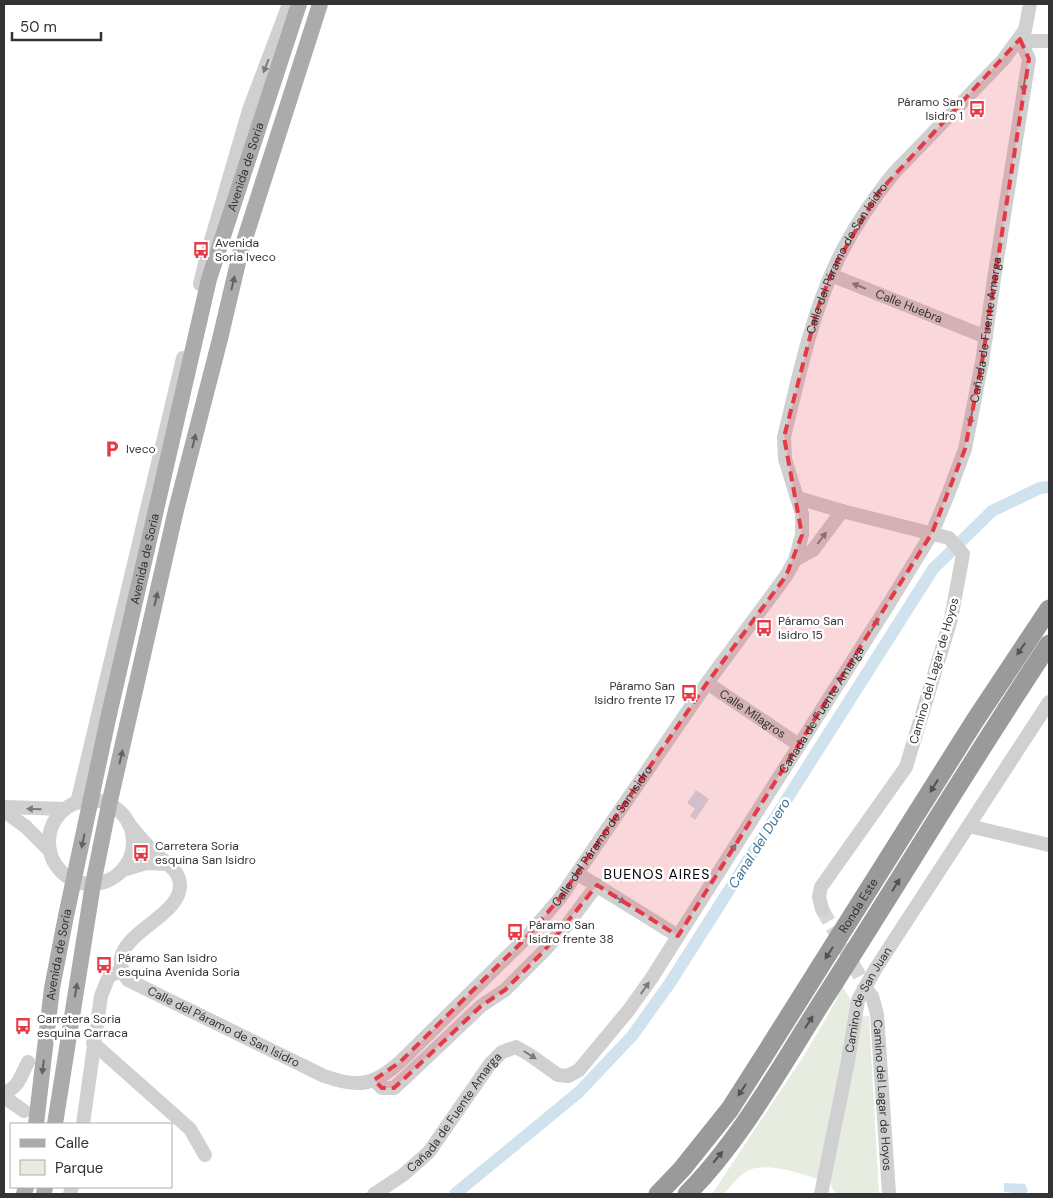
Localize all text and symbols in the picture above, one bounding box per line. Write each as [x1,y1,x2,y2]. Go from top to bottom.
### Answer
scale bar [12,10,101,42]
text: 50 m [20,17,57,37]
one-way arrow [262,59,270,74]
one-way arrow [1020,78,1028,94]
place label: Páramo San Isidro 1 [897,94,963,124]
bus stop icon: Páramo San Isidro 1 [967,99,987,119]
street label: Avenida de Soria [224,120,268,214]
street label: Calle del Páramo de San Isidro [803,180,891,336]
place label: Avenida Soria Iveco [215,235,276,265]
bus stop icon: Avenida Soria Iveco [191,240,211,260]
street label: Cañada de Fuente Amarga [966,256,1005,404]
one-way arrow [229,275,237,290]
one-way arrow [852,282,866,290]
street label: Calle Huebra [873,286,945,327]
one-way arrow [967,411,975,426]
one-way arrow [190,433,198,448]
parking icon: Iveco [102,439,122,459]
place label: Iveco [126,441,156,457]
street label: Avenida de Soria [127,512,163,606]
one-way arrow [816,532,827,545]
one-way arrow [152,591,160,606]
street label: Camino del Lagar de Hoyos [905,596,963,746]
place label: Páramo San Isidro 15 [778,613,844,643]
bus stop icon: Páramo San Isidro 15 [754,618,774,638]
one-way arrow [871,618,880,631]
one-way arrow [1017,642,1026,656]
street label: Cañada de Fuente Amarga [775,643,868,777]
place label: Páramo San Isidro frente 17 [595,678,675,708]
bus stop icon: Páramo San Isidro frente 17 [679,683,699,703]
street label: Calle Milagros [716,686,789,742]
one-way arrow [117,749,125,765]
street label: Calle del Páramo de San Isidro [548,762,656,910]
one-way arrow [929,779,938,792]
water label: Canal del Duero [724,794,794,892]
one-way arrow [26,804,42,812]
one-way arrow [78,833,86,849]
place label: Carretera Soria esquina San Isidro [155,838,256,868]
bus stop icon: Carretera Soria esquina San Isidro [131,843,151,863]
one-way arrow [727,844,736,857]
district label: BUENOS AIRES [604,865,710,883]
street label: Ronda Este [835,875,882,936]
one-way arrow [891,878,900,891]
one-way arrow [613,895,626,904]
street label: Avenida de Soria [43,907,75,1001]
place label: Páramo San Isidro frente 38 [529,917,614,947]
bus stop icon: Páramo San Isidro frente 38 [505,922,525,942]
street label: Camino de San Juan [841,944,896,1054]
one-way arrow [824,946,833,959]
place label: Páramo San Isidro esquina Avenida Soria [118,950,240,980]
bus stop icon: Páramo San Isidro esquina Avenida Soria [94,955,114,975]
one-way arrow [72,981,80,997]
one-way arrow [640,981,650,995]
street label: Calle del Páramo de San Isidro [145,983,302,1071]
place label: Carretera Soria esquina Carraca [37,1011,128,1041]
bus stop icon: Carretera Soria esquina Carraca [13,1016,33,1036]
one-way arrow [804,1016,814,1029]
street label: Camino del Lagar de Hoyos [869,1019,895,1171]
street label: Cañada de Fuente Amarga [403,1049,505,1176]
one-way arrow [523,1051,536,1060]
one-way arrow [39,1059,47,1075]
one-way arrow [737,1083,747,1097]
legend [10,1123,172,1188]
text: Calle [55,1133,89,1153]
one-way arrow [713,1151,724,1164]
text: Parque [55,1158,103,1178]

